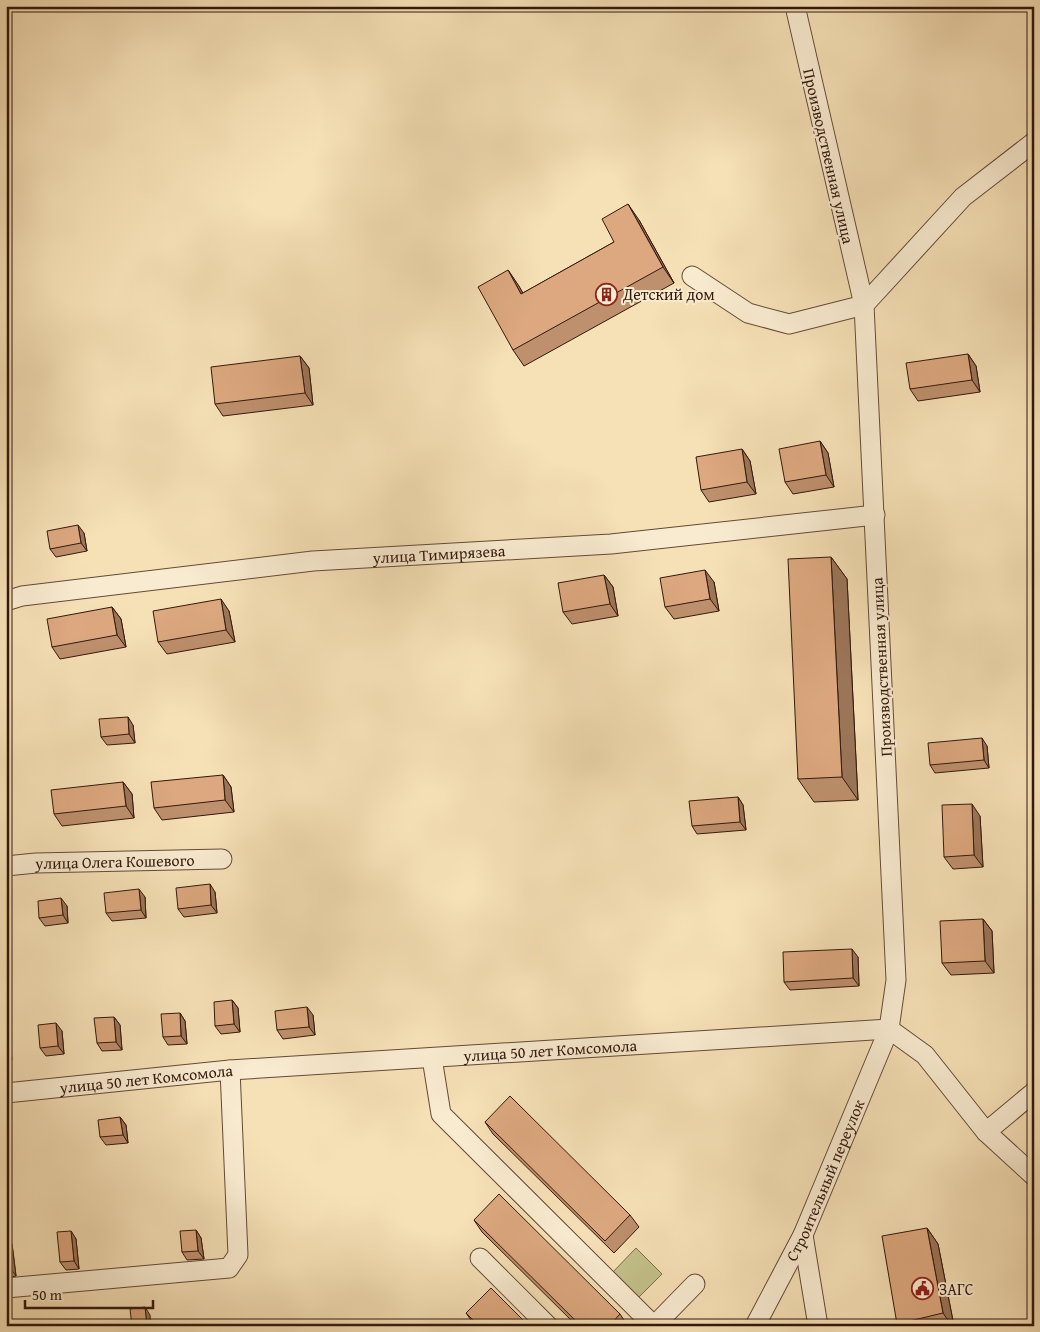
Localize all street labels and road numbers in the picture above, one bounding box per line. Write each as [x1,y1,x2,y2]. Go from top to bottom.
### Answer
street label: Производственная улица [797,66,861,246]
street label: улица Тимирязева [371,538,506,570]
street label: Производственная улица [864,576,898,757]
street label: улица Олега Кошевого [34,848,195,875]
street label: улица 50 лет Комсомола [462,1033,638,1068]
street label: улица 50 лет Комсомола [57,1058,234,1100]
street label: Строительный переулок [779,1095,871,1265]

